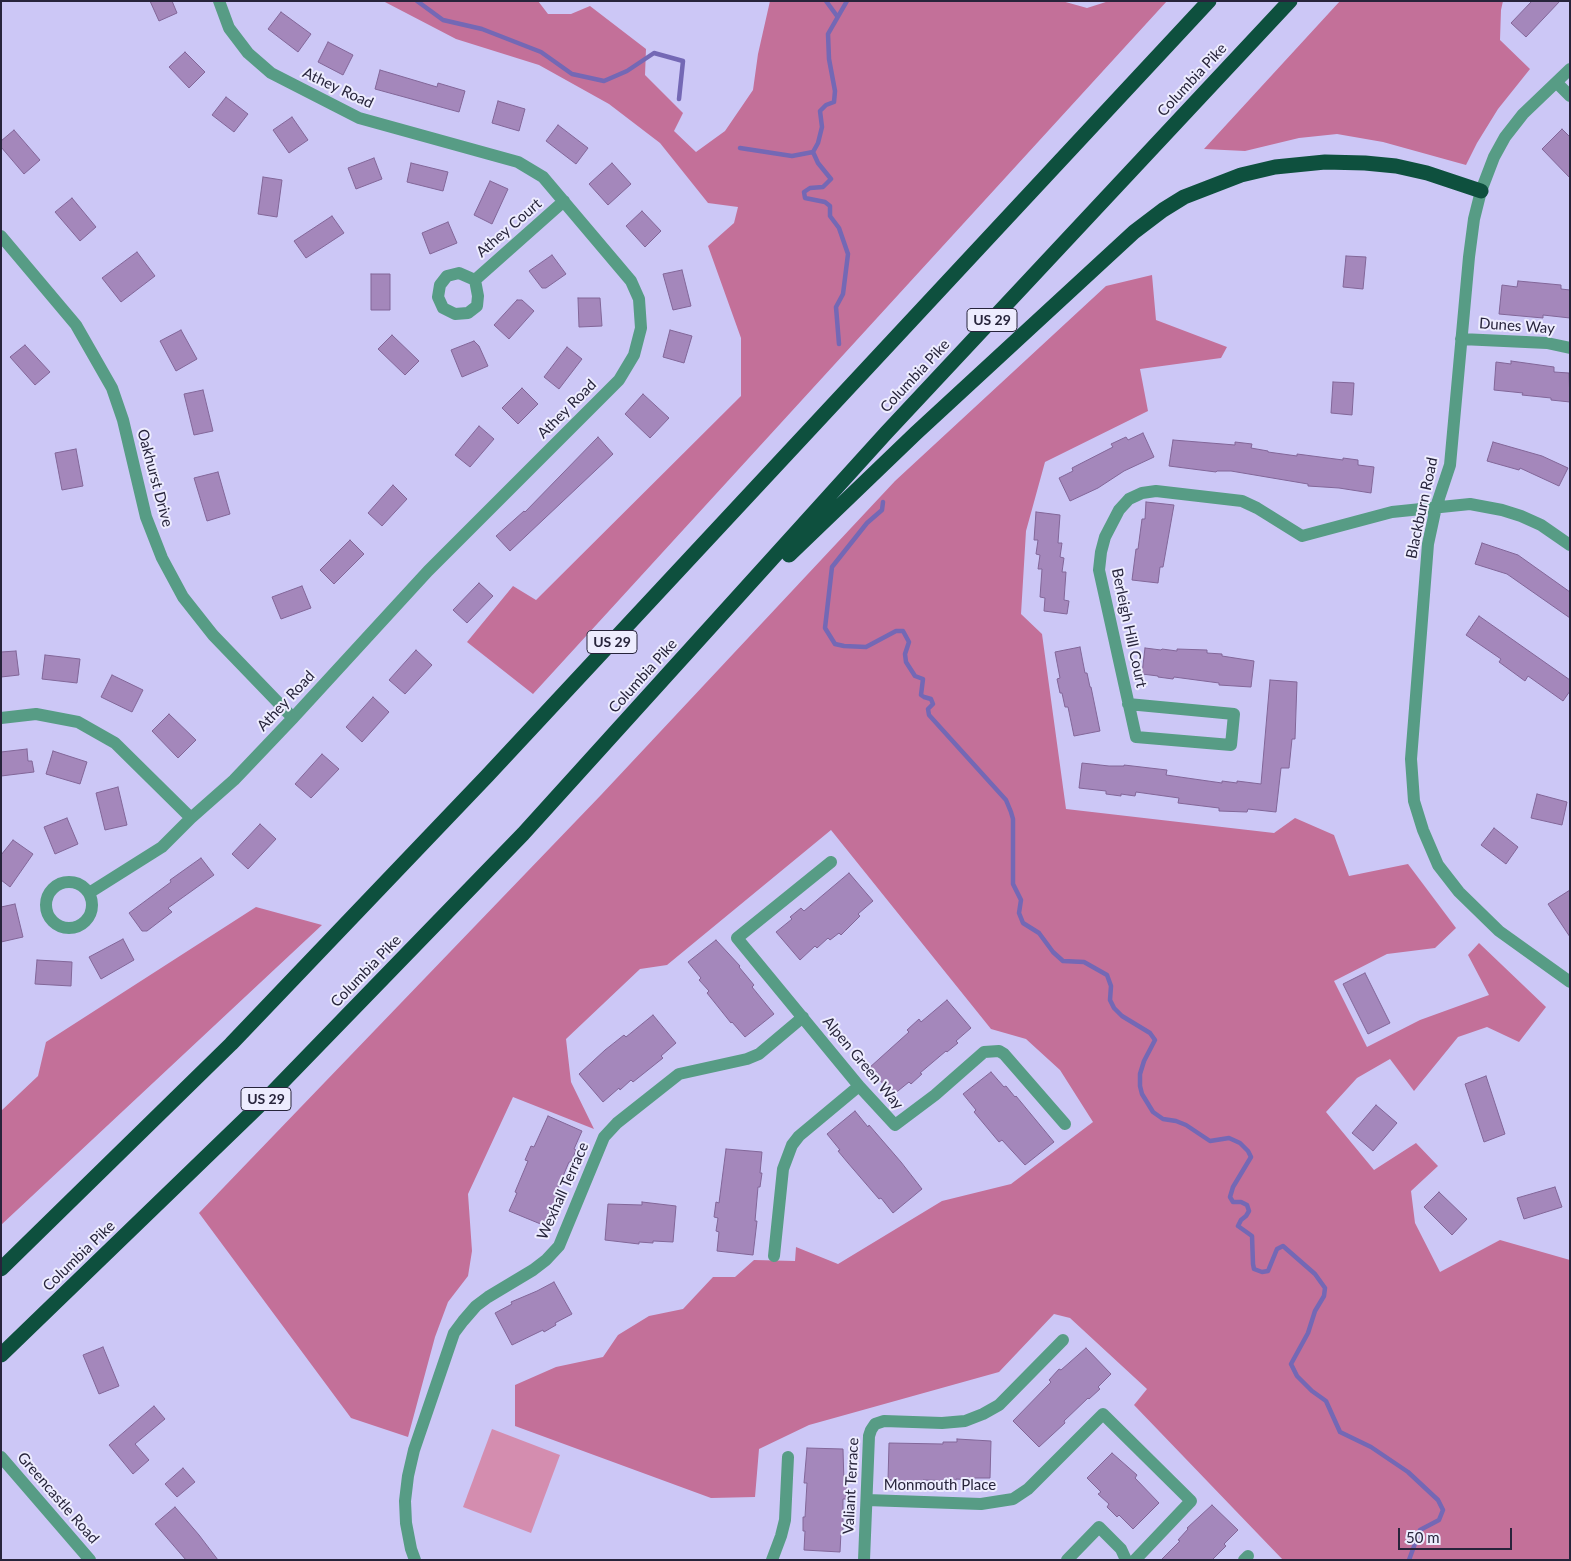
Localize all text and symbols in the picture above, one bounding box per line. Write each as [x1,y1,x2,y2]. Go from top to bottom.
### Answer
street label: Columbia Pike [1154,40,1230,120]
street label: Athey Road [300,64,376,112]
street label: Athey Court [473,195,545,261]
road number: US 29 [967,308,1017,332]
street label: Dunes Way [1478,314,1556,338]
street label: Columbia Pike [877,336,953,416]
street label: Athey Road [534,376,600,442]
street label: Oakhurst Drive [133,427,177,529]
street label: Blackburn Road [1402,456,1442,560]
street label: Berleigh Hill Court [1108,567,1150,689]
road number: US 29 [587,630,637,654]
street label: Columbia Pike [605,635,681,717]
street label: Athey Road [253,667,319,735]
street label: Columbia Pike [327,931,405,1011]
street label: Alpen Green Way [819,1013,907,1113]
road number: US 29 [241,1088,291,1110]
street label: Wexhall Terrace [533,1139,593,1243]
street label: Columbia Pike [39,1217,119,1295]
street label: Valiant Terrace [839,1437,863,1535]
street label: Greencastle Road [13,1449,103,1547]
street label: Monmouth Place [884,1476,996,1494]
scale bar [1401,1518,1515,1550]
text: 50 m [1406,1528,1440,1546]

